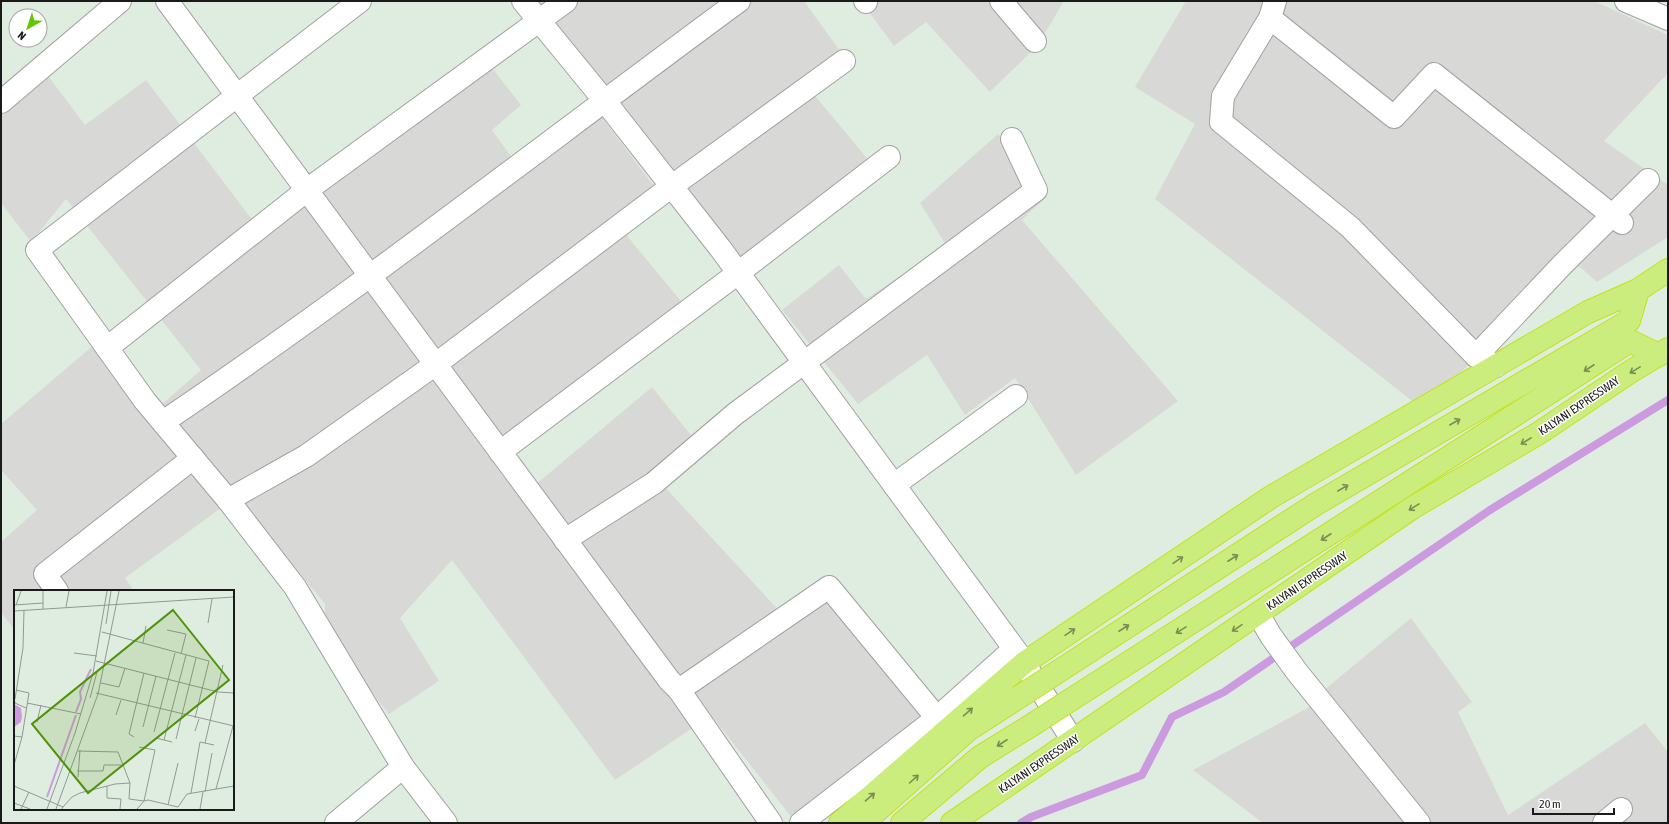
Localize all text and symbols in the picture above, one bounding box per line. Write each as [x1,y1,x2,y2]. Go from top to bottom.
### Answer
north arrow [8,8,48,48]
text: N [15,29,28,42]
one-way arrow [1583,364,1594,372]
one-way arrow [1629,366,1641,374]
street label: KALYANI EXPRESSWAY [1536,373,1623,438]
one-way arrow [1449,418,1461,426]
one-way arrow [1521,437,1532,445]
one-way arrow [1337,483,1349,491]
one-way arrow [1408,504,1420,512]
one-way arrow [1320,533,1332,541]
street label: KALYANI EXPRESSWAY [1264,548,1351,613]
one-way arrow [1227,553,1239,561]
one-way arrow [1172,555,1184,563]
inset map [14,590,234,810]
one-way arrow [1118,624,1130,632]
one-way arrow [1232,624,1243,632]
one-way arrow [1176,625,1187,634]
one-way arrow [1064,628,1075,636]
one-way arrow [962,707,973,716]
street label: KALYANI EXPRESSWAY [996,731,1083,796]
one-way arrow [996,740,1008,748]
one-way arrow [908,775,918,784]
scale bar [1533,790,1614,816]
one-way arrow [865,793,875,802]
text: 20 m [1539,797,1561,811]

